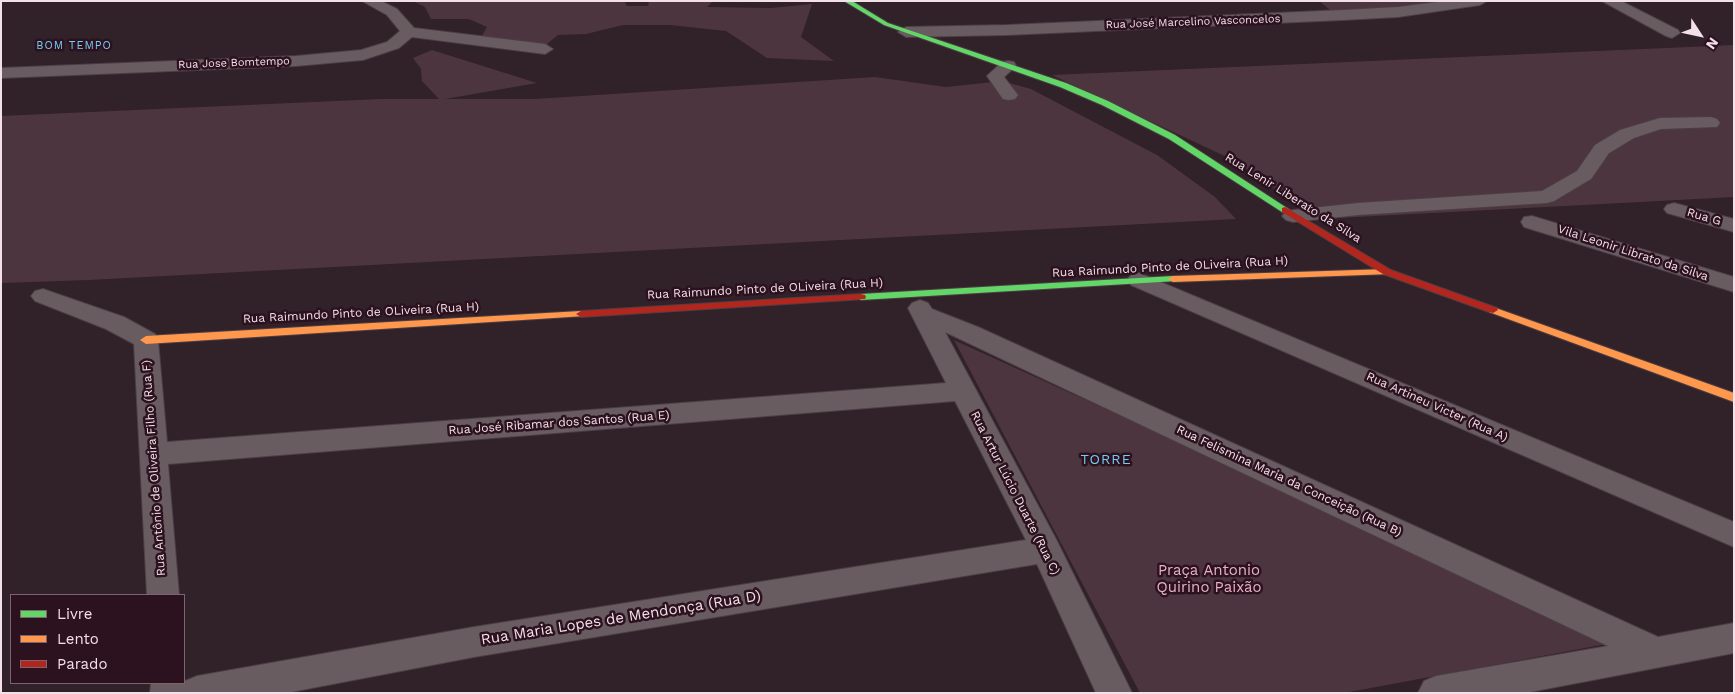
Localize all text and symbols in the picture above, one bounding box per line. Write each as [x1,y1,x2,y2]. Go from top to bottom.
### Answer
north arrow [1675,10,1725,60]
street label: Rua José Marcelino Vasconcelos [1105,12,1281,32]
text: N [1703,35,1722,52]
district label: BOM TEMPO [35,39,113,53]
street label: Rua Jose Bomtempo [178,54,290,72]
street label: Rua Lenir Liberato da Silva [1222,150,1364,246]
street label: Rua G [1685,205,1723,229]
street label: Vila Leonir Librato da Silva [1556,222,1710,284]
street label: Rua Raimundo Pinto de OLiveira (Rua H) [1052,254,1288,280]
street label: Rua Raimundo Pinto de OLiveira (Rua H) [647,276,883,302]
street label: Rua Raimundo Pinto de OLiveira (Rua H) [243,300,479,326]
street label: Rua Antônio de Oliveira Filho (Rua F) [139,360,169,576]
street label: Rua Artineu Victer (Rua A) [1364,369,1510,445]
street label: Rua José Ribamar dos Santos (Rua E) [448,408,670,438]
street label: Rua Artur Lúcio Duarte (Rua C) [967,409,1063,577]
street label: Rua Felismina Maria da Conceição (Rua B) [1174,422,1404,540]
district label: TORRE [1080,452,1132,468]
park label: Praça Antonio Quirino Paixão [1157,562,1261,597]
street label: Rua Maria Lopes de Mendonça (Rua D) [480,587,762,649]
legend [10,594,185,684]
text: Livre [57,605,92,623]
text: Lento [57,630,99,648]
text: Parado [57,655,107,673]

